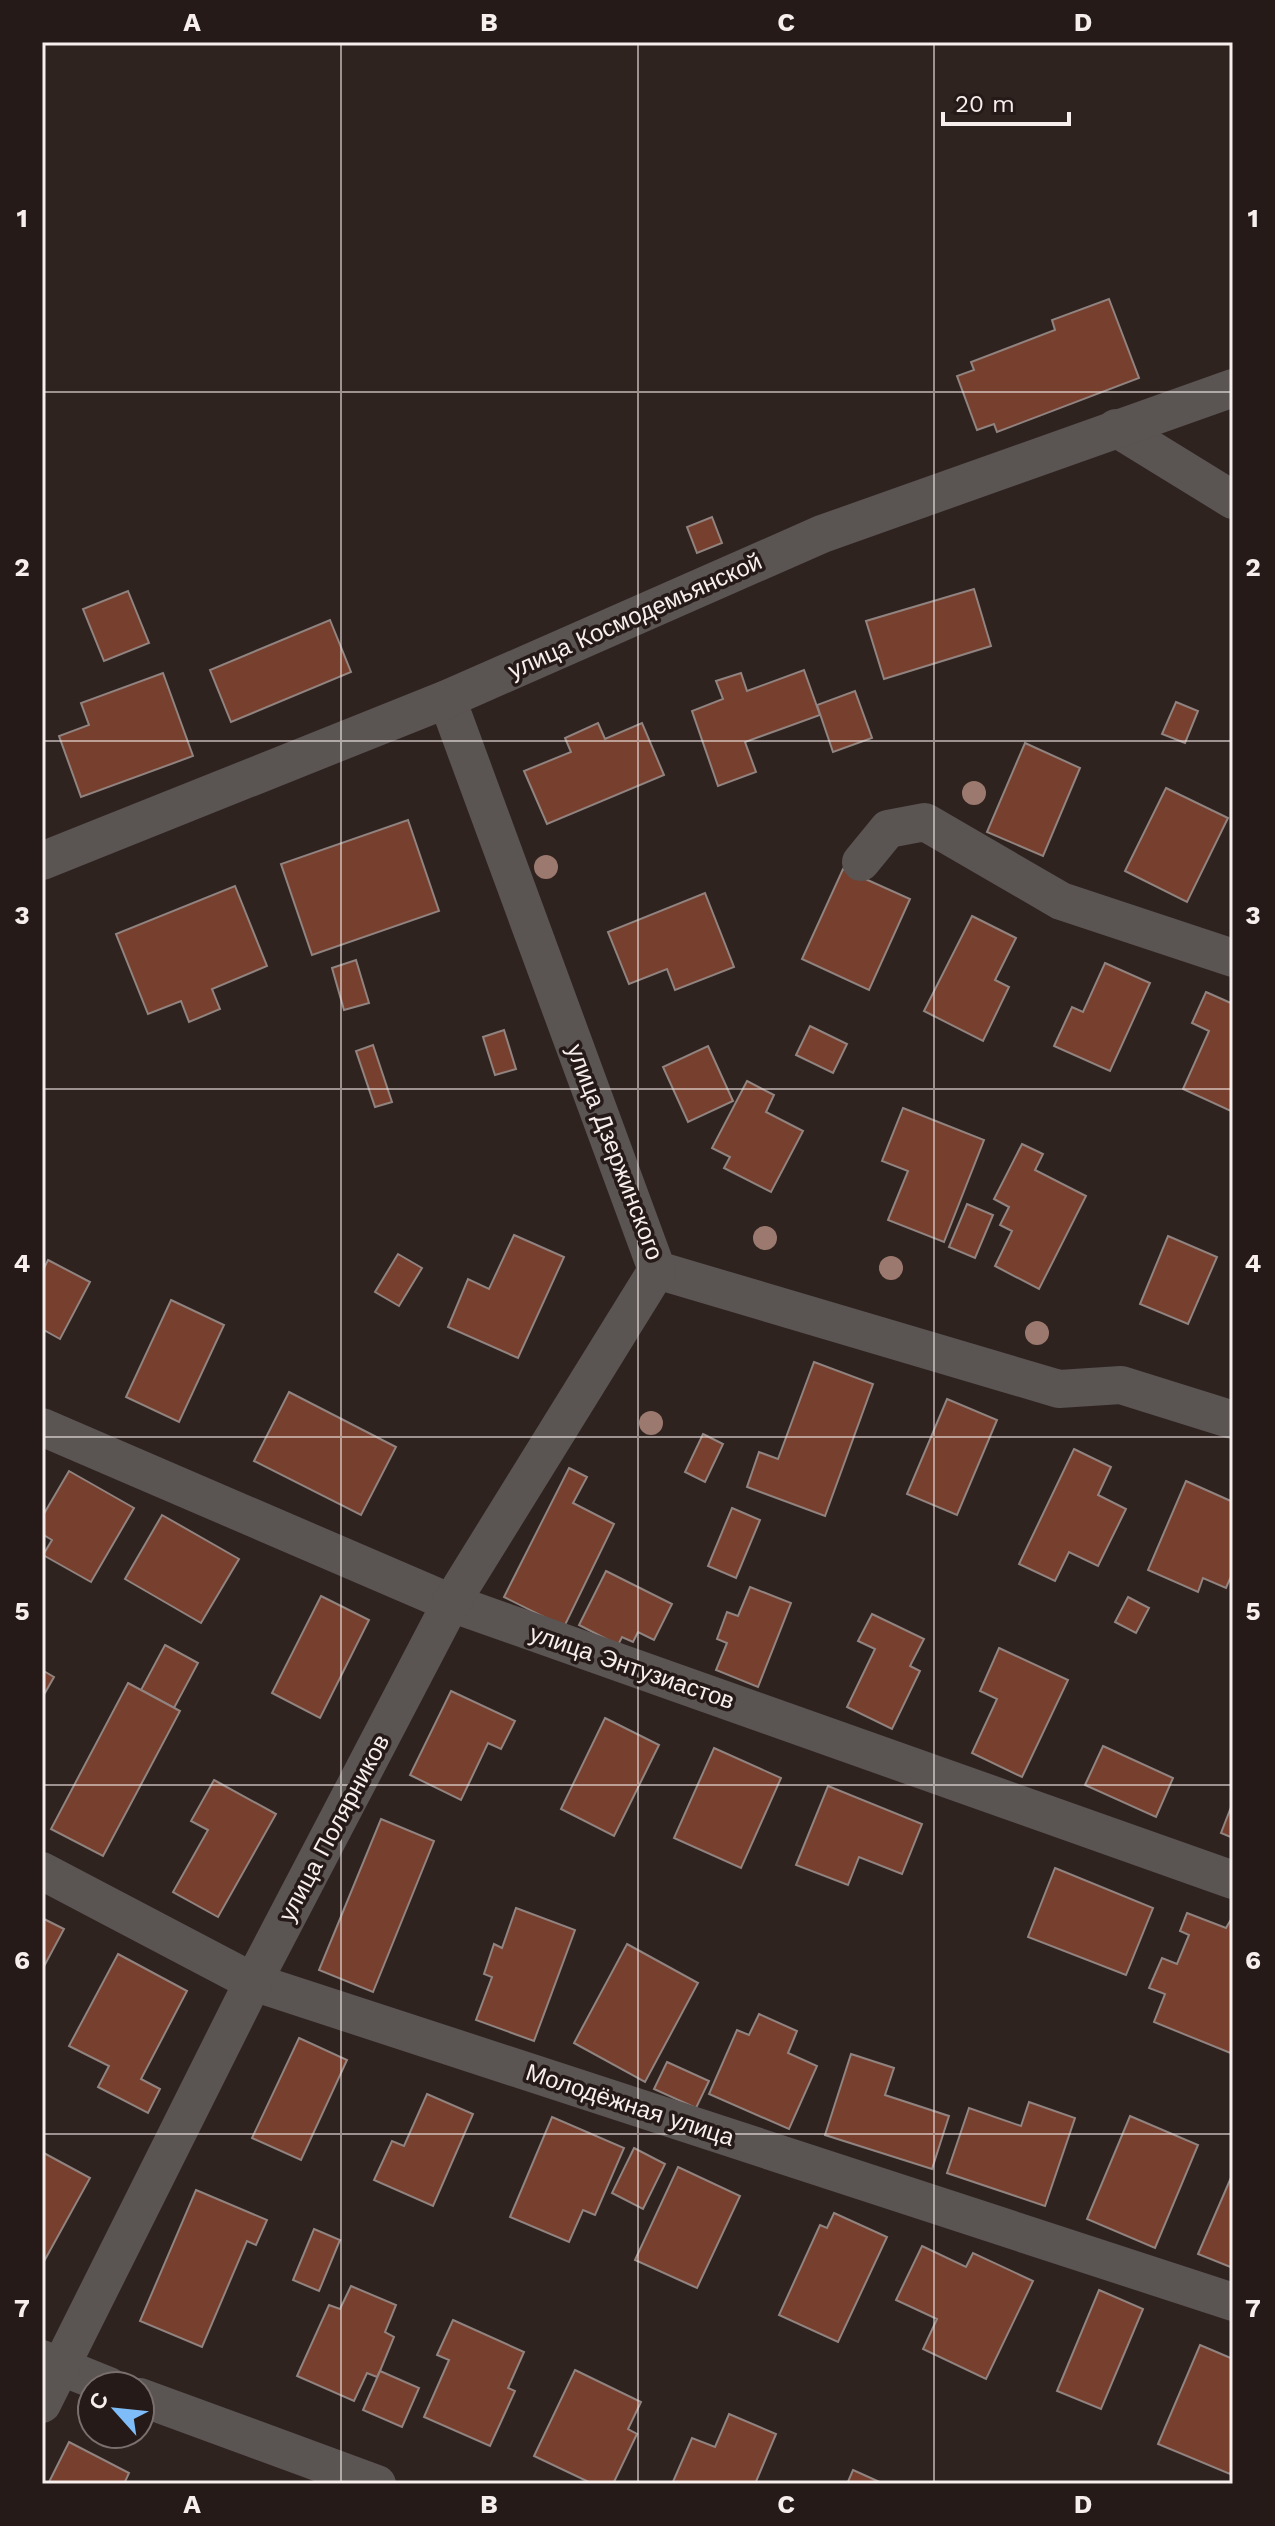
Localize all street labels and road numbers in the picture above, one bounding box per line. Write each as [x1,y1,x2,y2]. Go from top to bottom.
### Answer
street label: улица Космодемьянской [504,547,766,685]
street label: улица Дзержинского [561,1040,669,1264]
street label: улица Энтузиастов [526,1619,738,1715]
street label: улица Полярников [273,1730,395,1926]
street label: Молодёжная улица [522,2058,738,2152]

